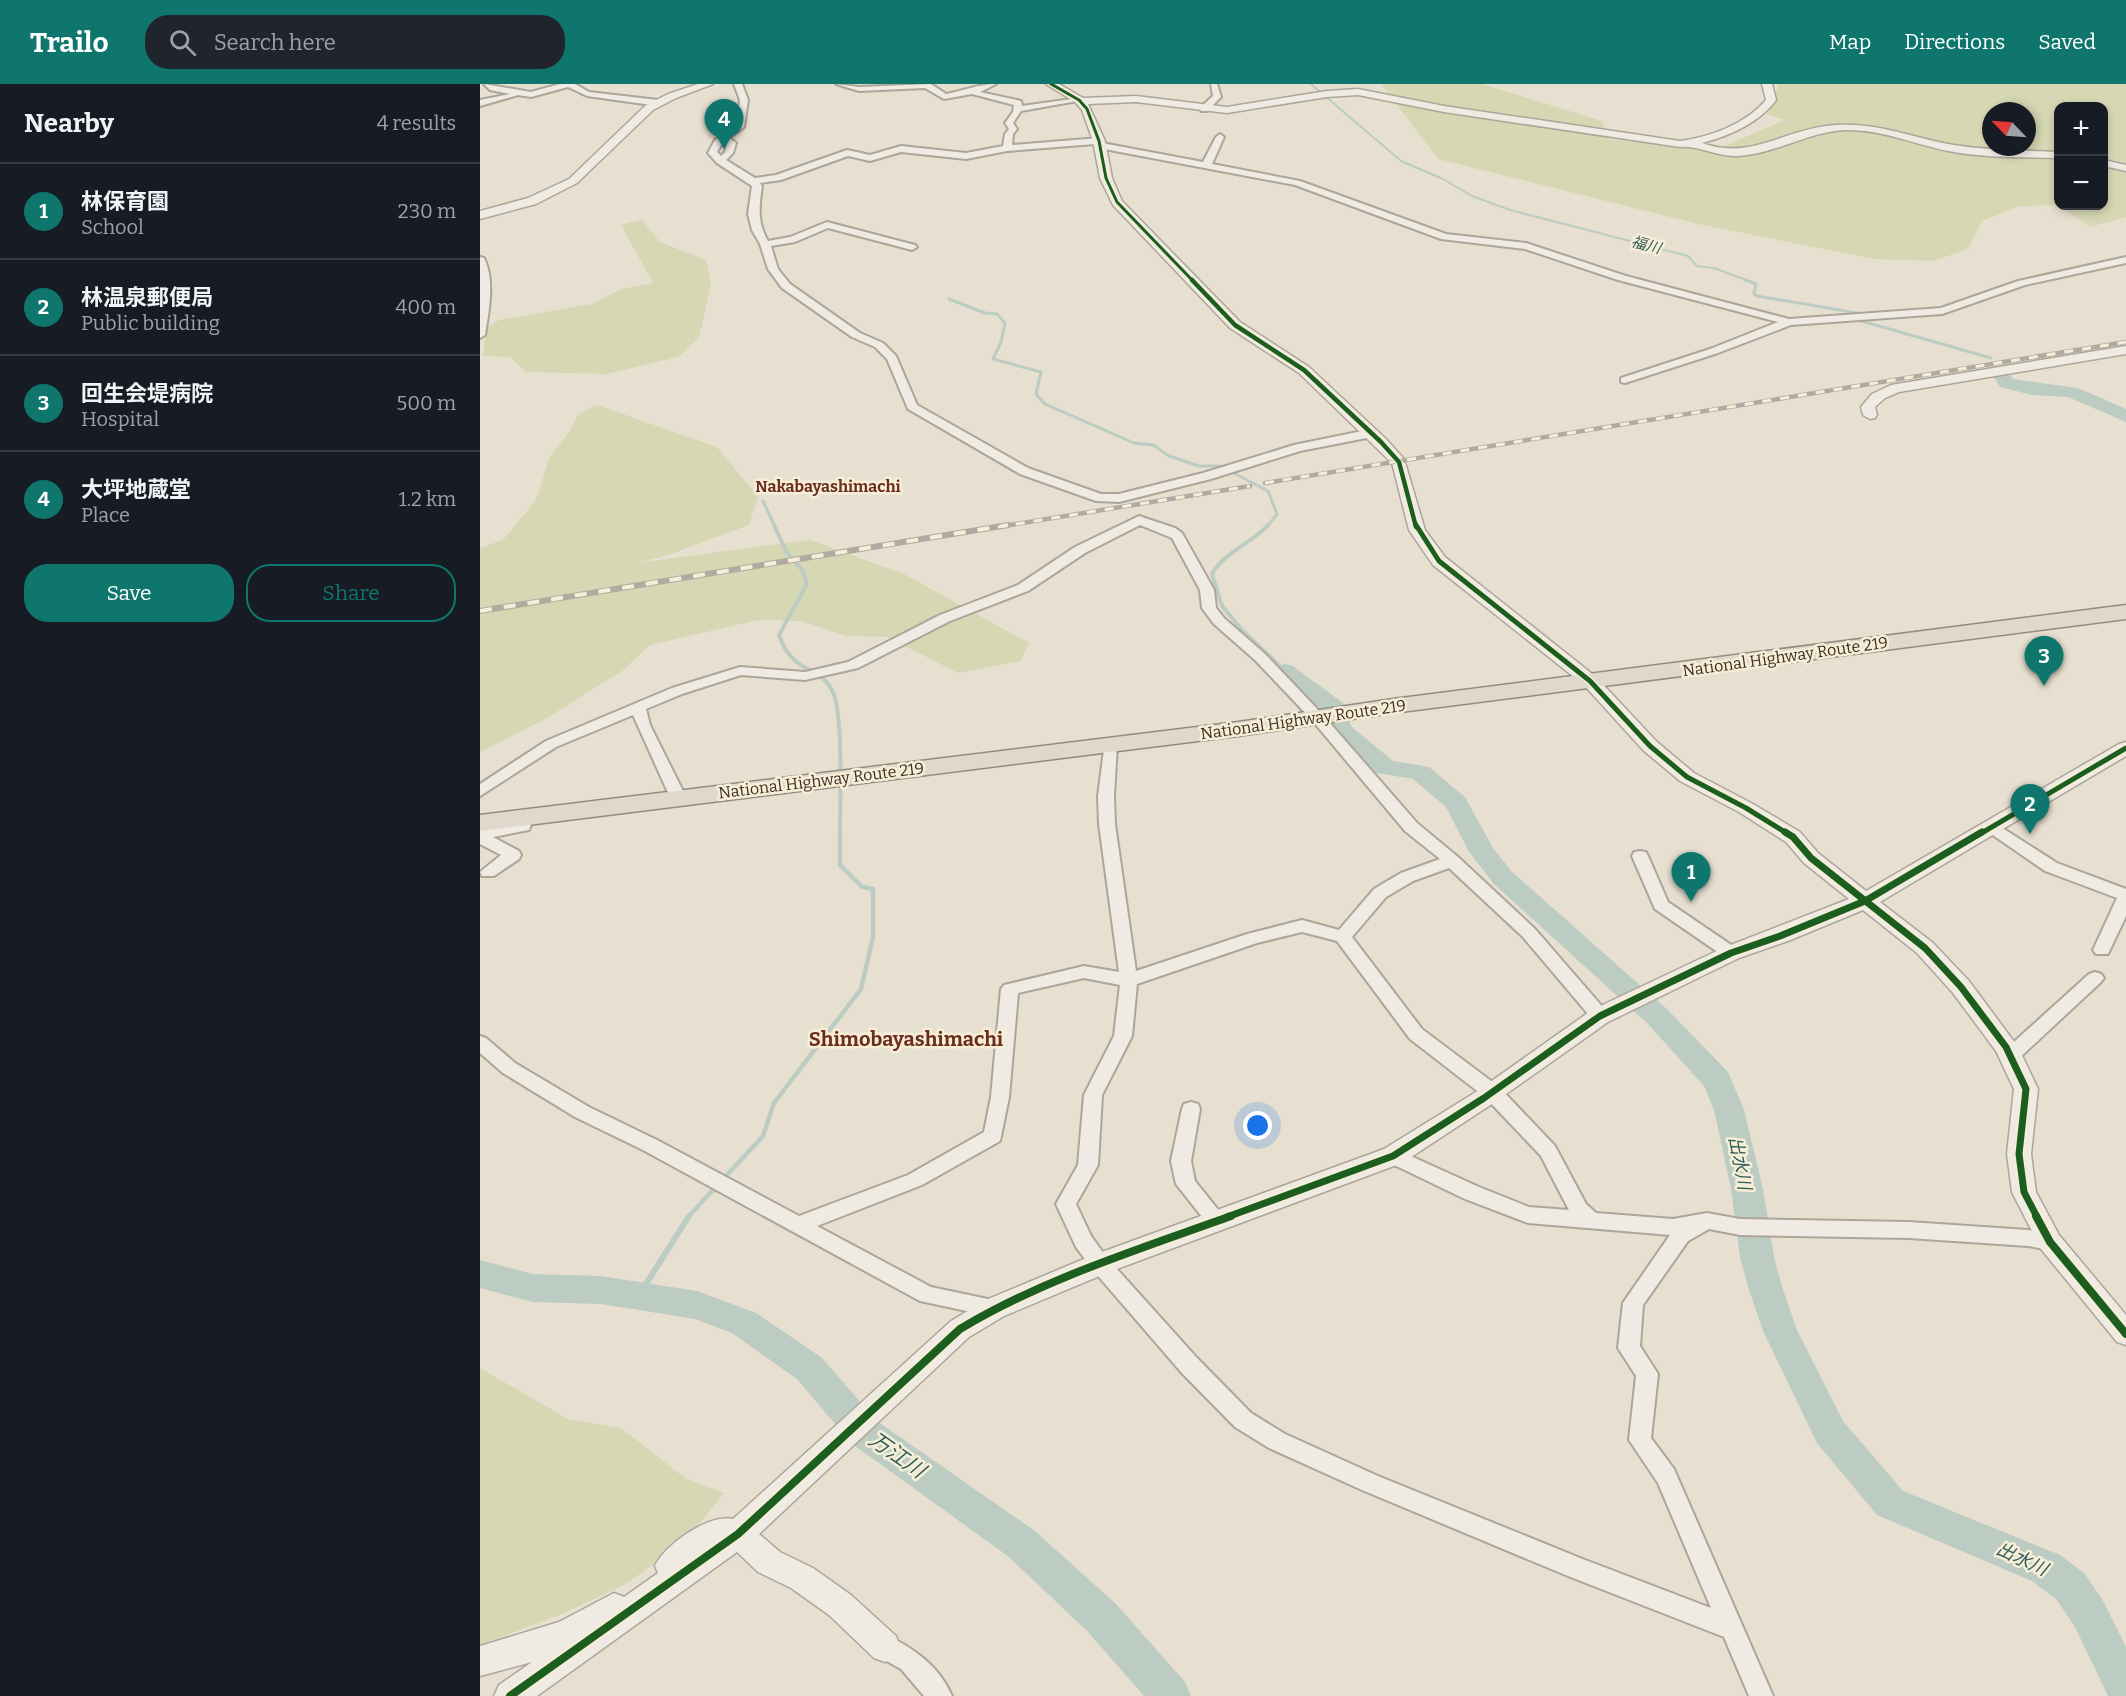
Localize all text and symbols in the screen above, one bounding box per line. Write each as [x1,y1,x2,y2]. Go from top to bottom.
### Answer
search box [145,15,565,69]
text: Trailo [30,26,109,59]
icon: search [166,26,199,59]
text: Search here [214,29,336,56]
text: Map [1829,29,1871,55]
text: Directions [1904,29,2005,55]
text: Saved [2038,29,2096,55]
pin: 4 [704,100,744,149]
north arrow [1982,102,2036,156]
map controls [2054,102,2108,210]
button: + [2054,102,2108,156]
text: Nearby [24,108,114,139]
text: 4 results [377,111,456,135]
button: − [2054,156,2108,210]
text: 林保育園 [81,188,169,215]
text: 1 [39,199,48,223]
text: 230 m [398,199,456,223]
text: School [81,215,144,239]
water label: 福川 [1629,232,1665,258]
text: 林温泉郵便局 [81,284,213,311]
text: 2 [38,295,49,319]
text: 400 m [396,295,456,319]
text: Public building [81,311,220,335]
text: 回生会堤病院 [81,380,213,407]
text: 3 [38,391,49,415]
text: 500 m [397,391,456,415]
text: Hospital [81,407,159,431]
text: 大坪地蔵堂 [81,476,191,503]
district label: Nakabayashimachi [755,477,901,496]
text: 4 [37,487,50,511]
text: 1.2 km [398,487,456,511]
text: Place [81,503,130,527]
button: Save [24,564,234,622]
button: Share [246,564,456,622]
street label: National Highway Route 219 [1681,633,1889,680]
pin: 3 [2024,636,2064,686]
street label: National Highway Route 219 [1199,696,1407,743]
street label: National Highway Route 219 [717,758,925,803]
pin: 2 [2010,784,2050,834]
pin: 1 [1672,852,1710,902]
district label: Shimobayashimachi [809,1027,1004,1051]
your location [1243,1111,1272,1140]
water label: 出水川 [1724,1134,1756,1194]
water label: 万江川 [864,1426,932,1485]
water label: 出水川 [1993,1538,2053,1581]

